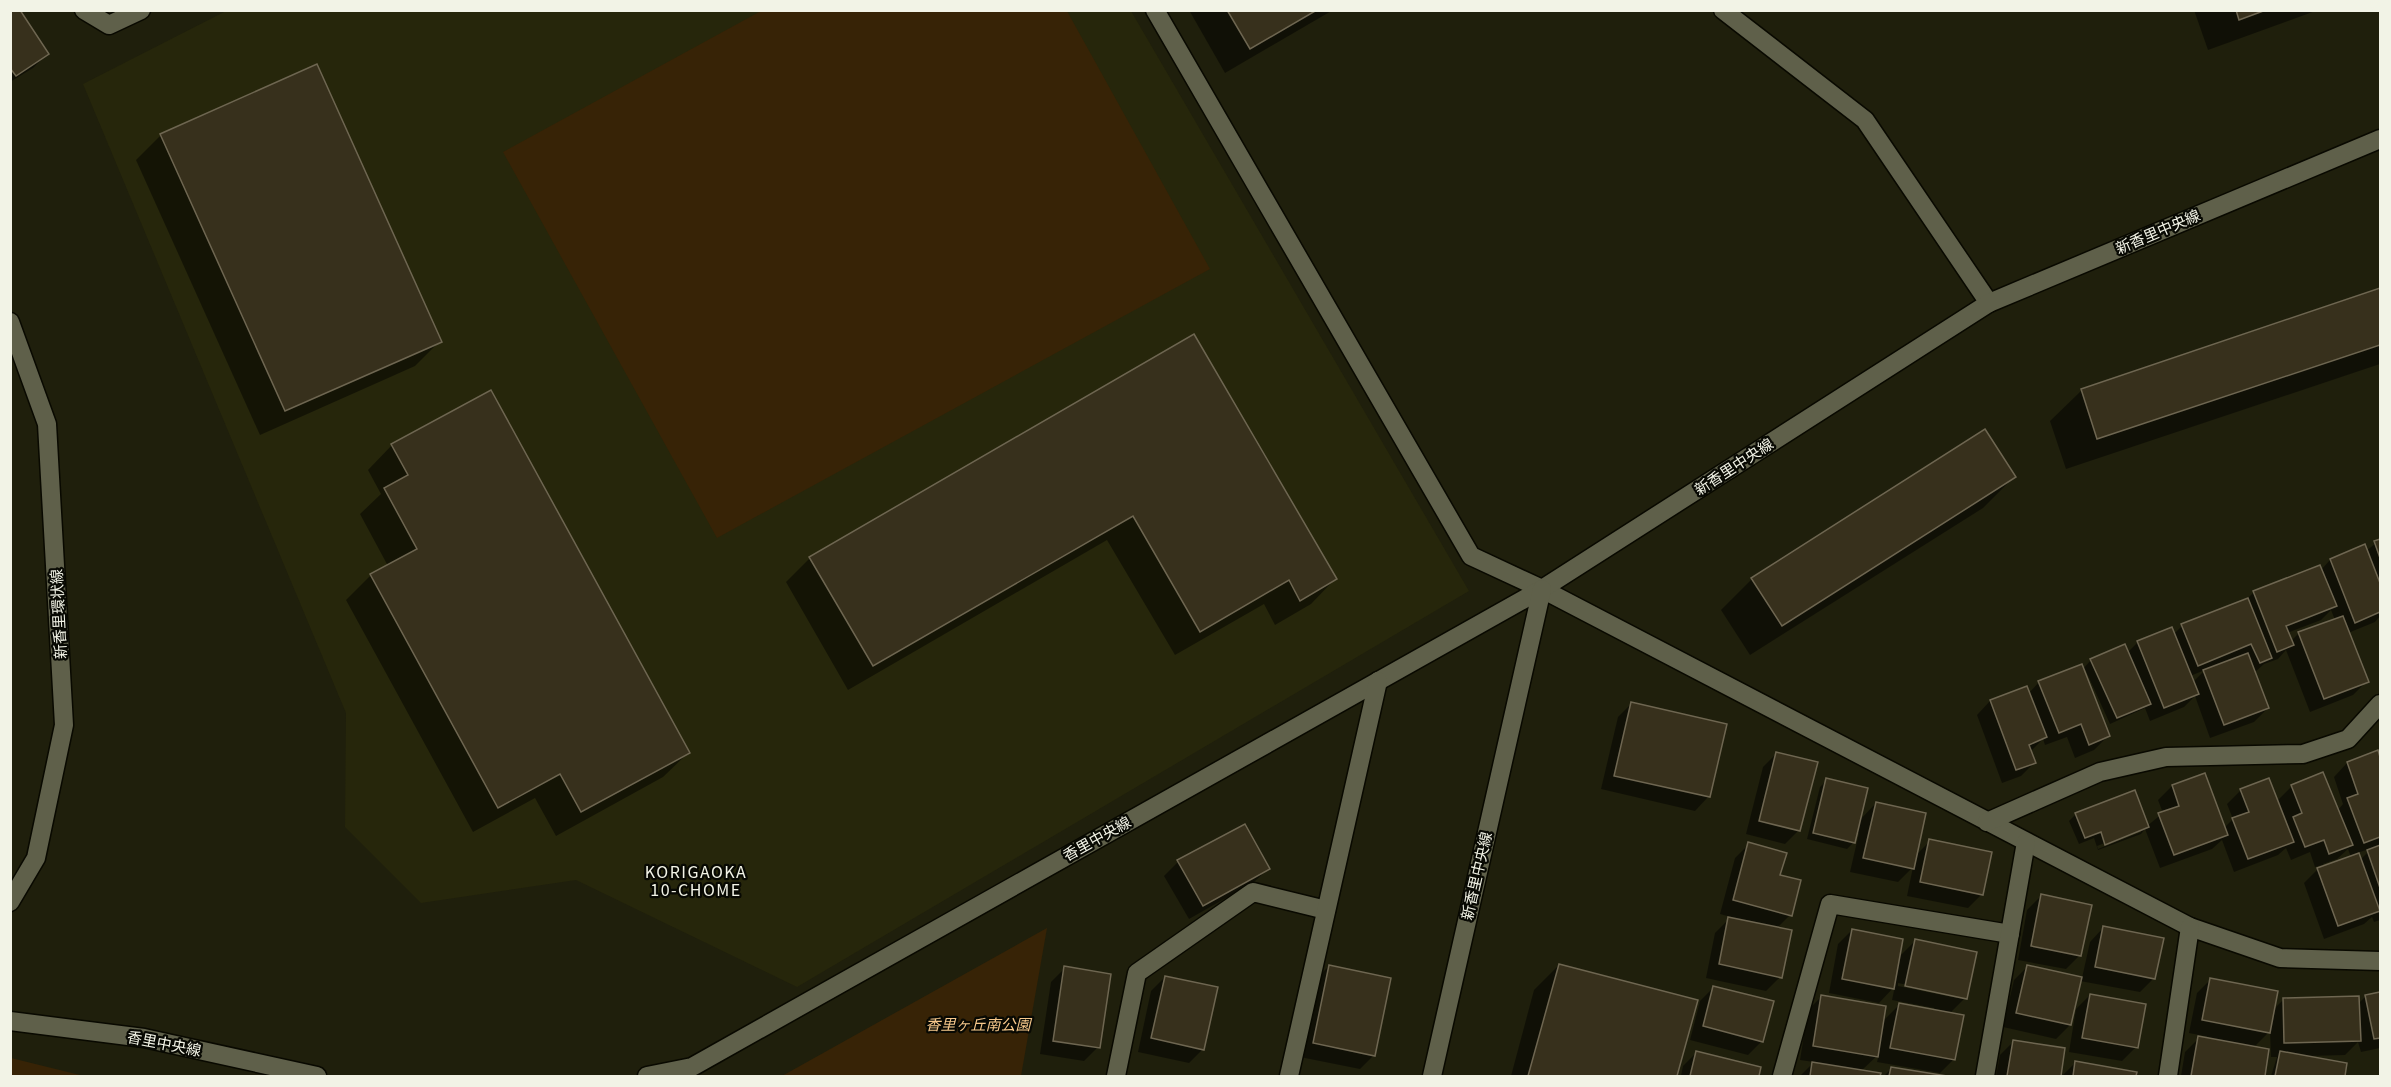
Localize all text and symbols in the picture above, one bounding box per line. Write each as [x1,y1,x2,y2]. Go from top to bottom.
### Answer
street label: 新香里中央線 [2112,203,2203,258]
street label: 新香里中央線 [1690,432,1777,499]
street label: 新香里環状線 [45,569,70,660]
street label: 香里中央線 [1058,810,1134,865]
street label: 新香里中央線 [1455,829,1496,922]
district label: KORIGAOKA 10-CHOME [645,859,747,901]
park label: 香里ヶ丘南公園 [925,1013,1032,1034]
street label: 香里中央線 [125,1025,203,1060]

